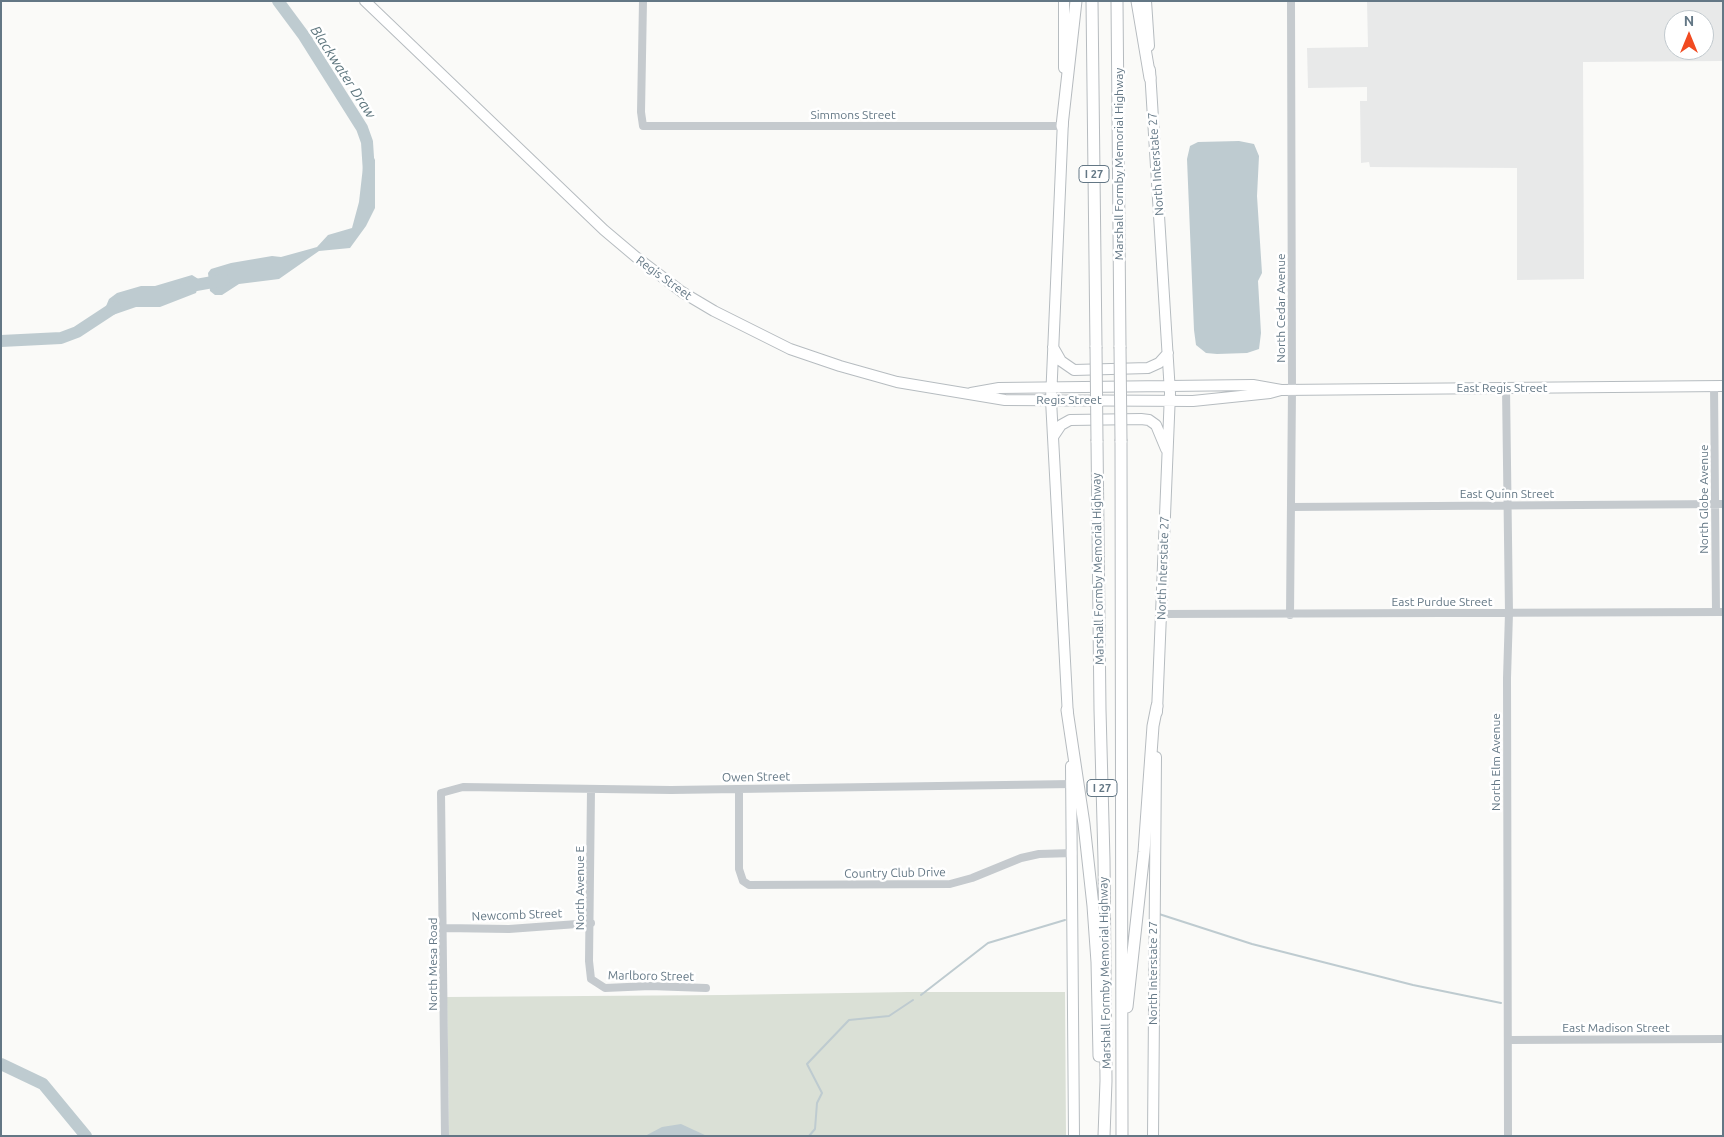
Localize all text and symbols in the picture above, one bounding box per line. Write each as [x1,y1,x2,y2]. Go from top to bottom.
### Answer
north arrow [1664,10,1714,60]
text: N [1684,13,1694,29]
water label: Blackwater Draw [307,23,379,121]
street label: Marshall Formby Memorial Highway [1112,68,1126,260]
street label: Simmons Street [810,108,896,122]
street label: North Interstate 27 [1145,112,1167,216]
road number: I 27 [1079,165,1109,182]
street label: Regis Street [633,253,695,303]
street label: North Cedar Avenue [1274,253,1288,363]
street label: East Regis Street [1457,381,1547,395]
street label: Regis Street [1036,393,1102,407]
street label: North Globe Avenue [1697,444,1711,554]
street label: Marshall Formby Memorial Highway [1089,473,1107,665]
street label: East Quinn Street [1460,487,1554,501]
street label: North Interstate 27 [1154,516,1172,620]
street label: East Purdue Street [1392,595,1492,609]
street label: North Elm Avenue [1489,713,1503,811]
street label: Owen Street [722,769,790,785]
road number: I 27 [1087,780,1117,796]
street label: North Avenue E [573,846,587,930]
street label: Country Club Drive [844,865,946,881]
street label: Marshall Formby Memorial Highway [1096,877,1114,1069]
street label: Newcomb Street [471,906,563,924]
street label: North Mesa Road [426,917,440,1011]
street label: North Interstate 27 [1146,921,1160,1025]
street label: Marlboro Street [608,968,694,984]
street label: East Madison Street [1562,1021,1670,1035]

